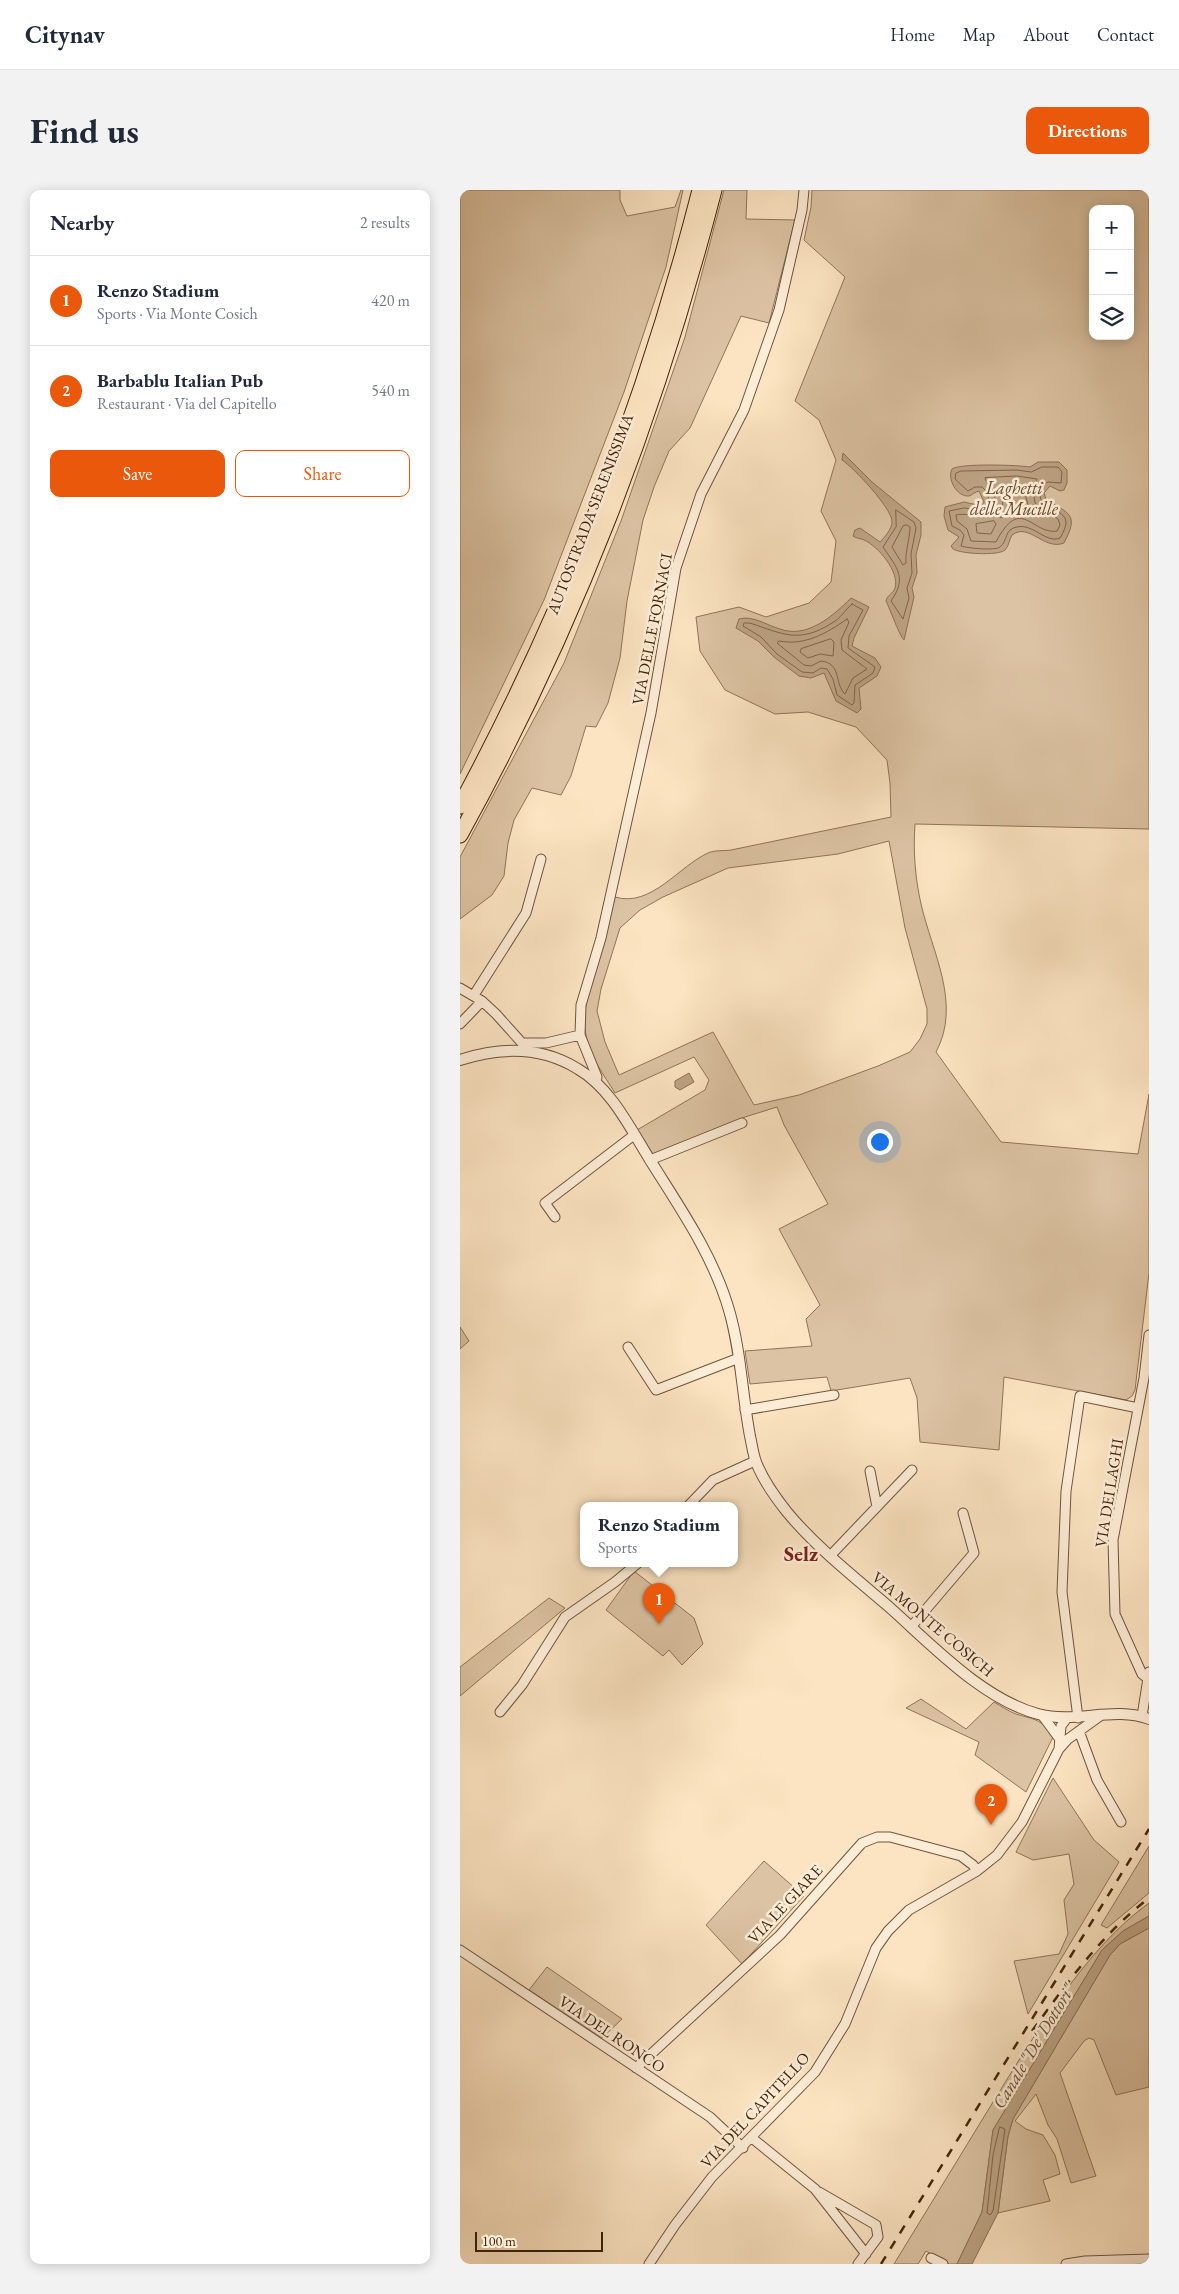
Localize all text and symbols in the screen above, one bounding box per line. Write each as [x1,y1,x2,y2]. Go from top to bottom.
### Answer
text: Citynav [25,19,105,50]
text: Home [890,23,935,46]
text: Map [963,23,995,46]
text: About [1023,23,1069,46]
text: Contact [1097,23,1154,46]
button: Directions [1026,107,1149,154]
text: Find us [30,108,139,153]
map controls [1089,205,1134,340]
button: + [1089,205,1134,250]
text: Nearby [50,209,114,236]
text: 2 results [360,212,410,233]
button: − [1089,250,1134,295]
text: Renzo Stadium [97,278,219,303]
text: 1 [62,290,70,311]
text: 420 m [371,290,410,311]
button: layers [1089,295,1134,340]
text: Sports · Via Monte Cosich [97,303,258,324]
text: Barbablu Italian Pub [97,368,263,393]
text: 2 [62,380,70,401]
text: 540 m [371,380,410,401]
text: Restaurant · Via del Capitello [97,393,277,414]
street label: AUTOSTRADA SERENISSIMA [542,410,638,618]
button: Save [50,450,225,497]
button: Share [235,450,410,497]
water label: Laghetti delle Mucille [970,476,1059,520]
street label: VIA DELLE FORNACI [627,551,677,707]
your location [867,1129,893,1155]
street label: VIA DEI LAGHI [1090,1436,1128,1549]
popup [580,1502,738,1567]
text: Renzo Stadium [598,1512,720,1537]
text: Sports [598,1537,637,1558]
district label: Selz [784,1540,818,1567]
street label: VIA MONTE COSICH [867,1567,999,1681]
pin: 1 [643,1583,675,1624]
pin: 2 [975,1784,1007,1825]
street label: VIA LE GIARE [743,1860,827,1948]
water label: Canale "De' Dottori" [987,1978,1080,2112]
street label: VIA DEL RONCO [555,1991,669,2077]
street label: VIA DEL CAPITELLO [696,2047,814,2173]
scale bar [475,2229,602,2252]
text: 100 m [482,2232,516,2250]

